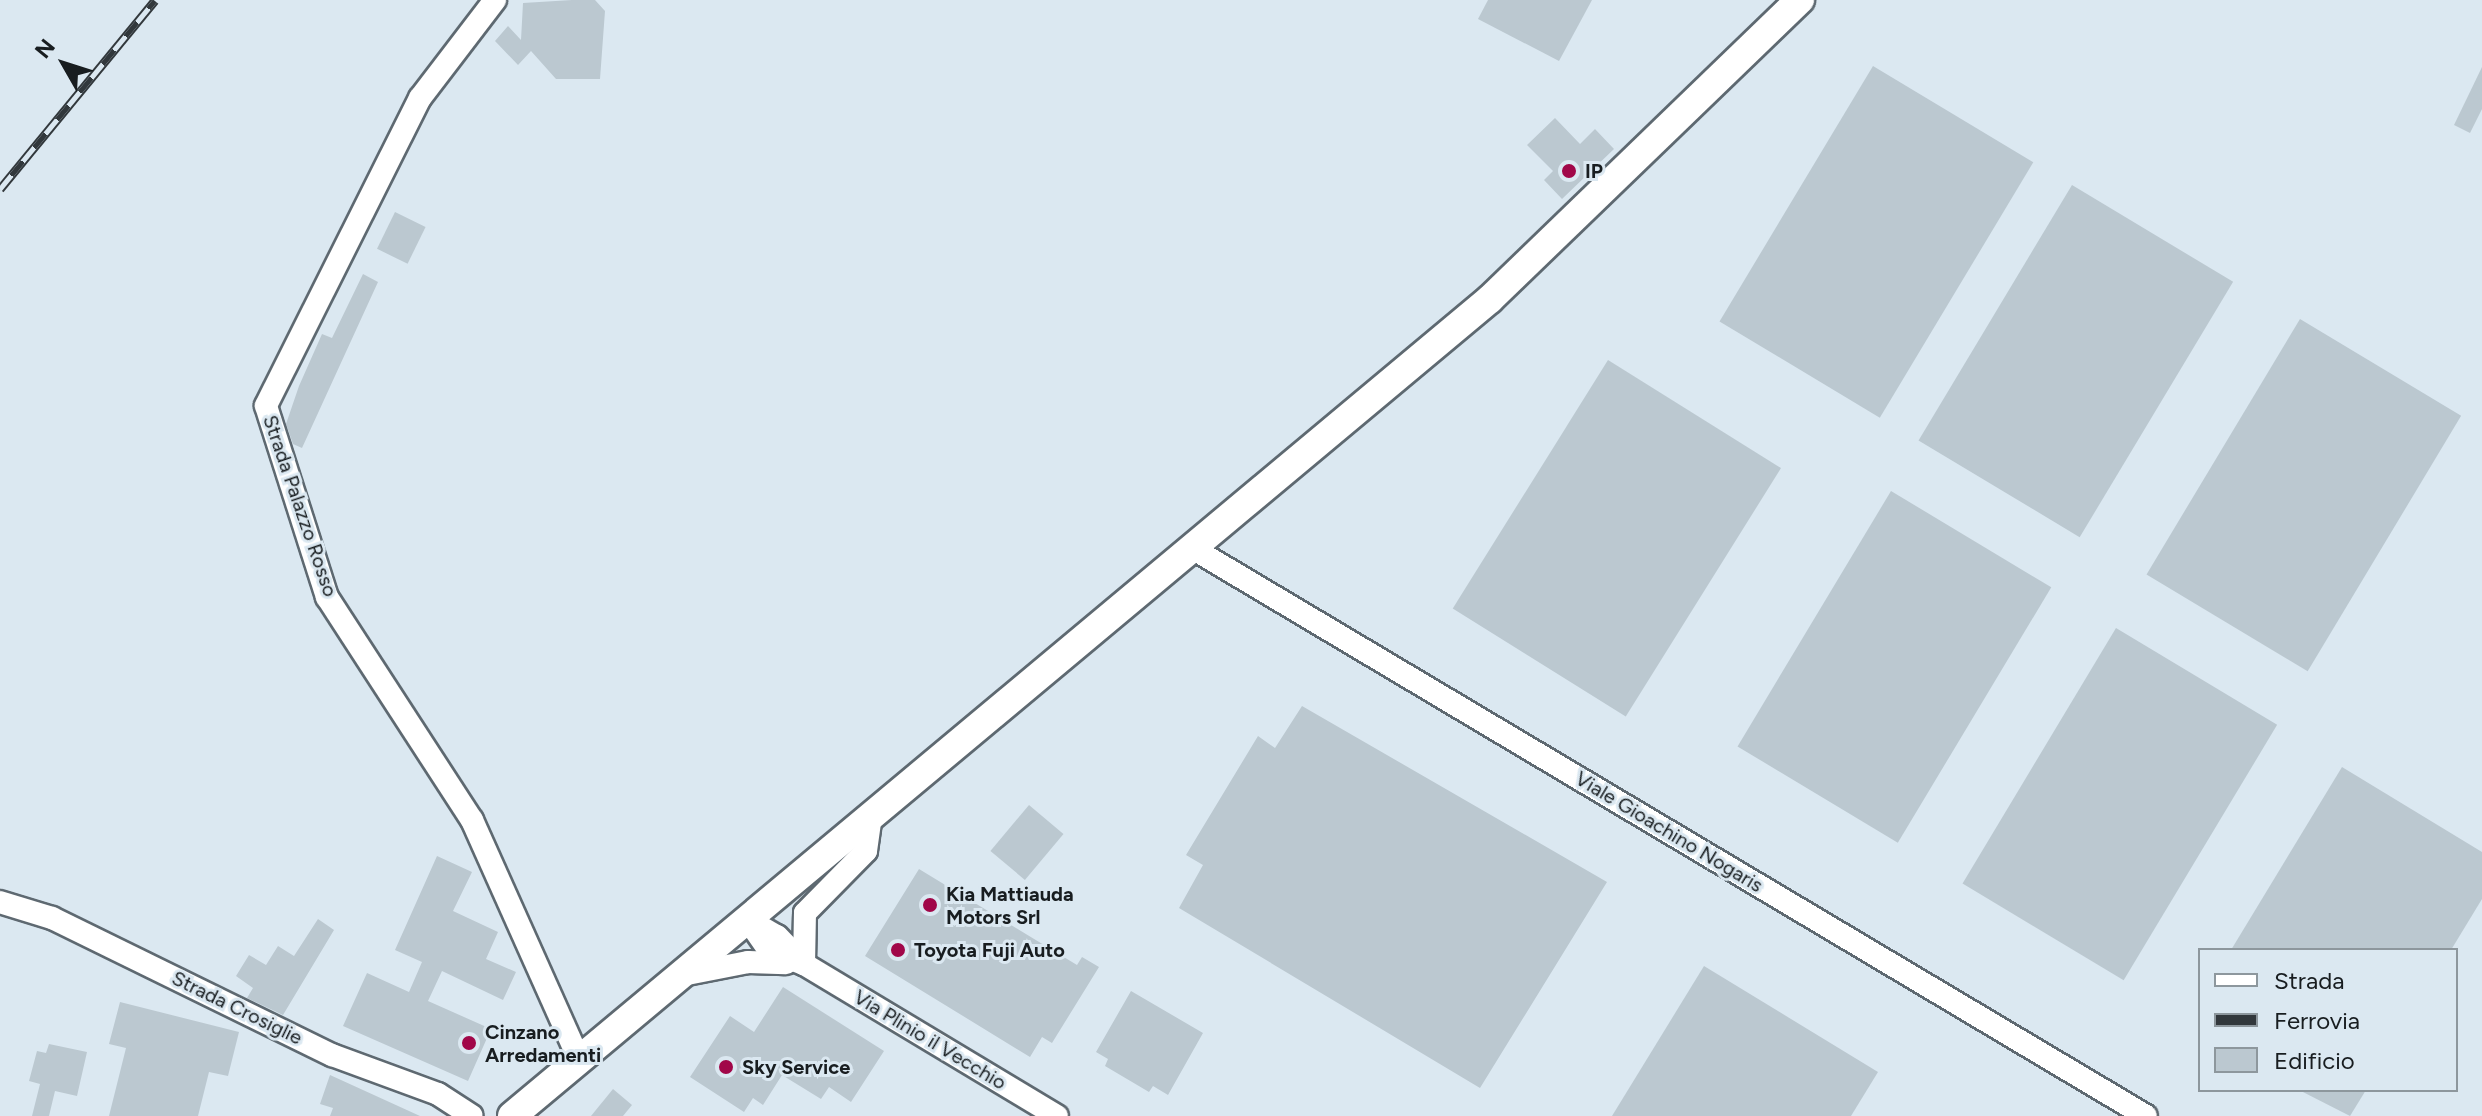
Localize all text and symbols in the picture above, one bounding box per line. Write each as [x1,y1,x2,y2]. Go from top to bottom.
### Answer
north arrow [24,24,104,104]
text: N [29,33,61,64]
place label: IP [1585,159,1603,183]
marker: IP [1560,162,1578,180]
street label: Strada Palazzo Rosso [258,412,342,600]
street label: Viale Gioachino Nogaris [1571,766,1767,898]
place label: Kia Mattiauda Motors Srl [946,882,1074,929]
marker: Kia Mattiauda Motors Srl [921,896,939,914]
place label: Toyota Fuji Auto [914,938,1065,962]
marker: Toyota Fuji Auto [889,941,907,959]
legend [2198,948,2458,1092]
street label: Strada Crosiglie [168,966,306,1050]
text: Strada [2274,966,2344,995]
street label: Via Plinio il Vecchio [849,985,1011,1095]
text: Ferrovia [2274,1006,2360,1035]
place label: Cinzano Arredamenti [485,1020,601,1067]
marker: Cinzano Arredamenti [460,1034,478,1052]
text: Edificio [2274,1046,2355,1075]
place label: Sky Service [742,1055,850,1079]
marker: Sky Service [717,1058,735,1076]

